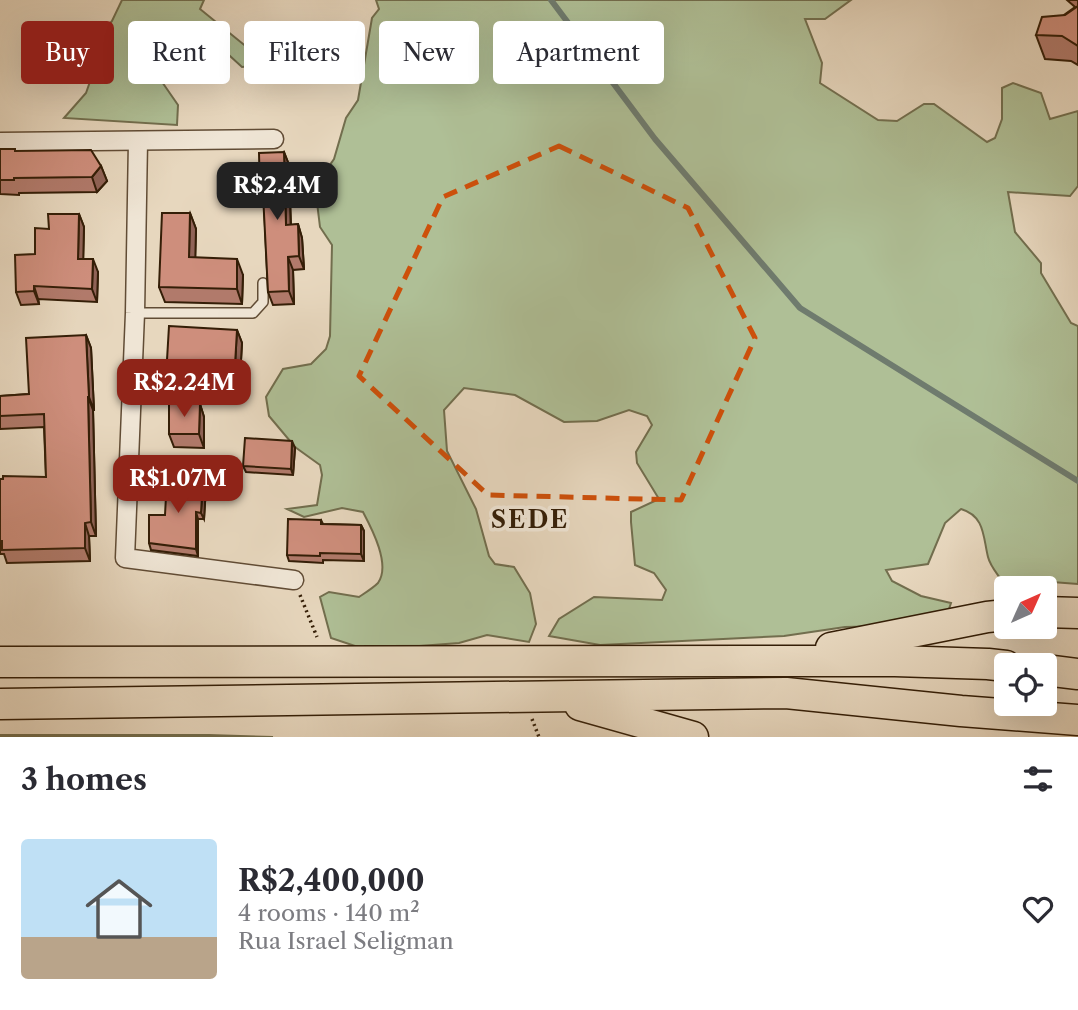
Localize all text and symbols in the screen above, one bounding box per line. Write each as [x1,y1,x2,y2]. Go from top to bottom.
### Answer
chip: Buy [21,21,114,84]
chip: Rent [128,21,230,84]
chip: Filters [244,21,365,84]
chip: New [379,21,479,84]
chip: Apartment [493,21,664,84]
pin: R$2.4M [220,162,334,222]
text: R$2.4M [233,171,321,199]
pin: R$2.24M [119,360,249,419]
text: R$2.24M [133,368,235,396]
pin: R$1.07M [113,456,243,515]
text: R$1.07M [129,464,227,492]
district label: SEDE [491,505,569,534]
north arrow [994,576,1057,639]
map controls [994,576,1057,716]
button: locate [994,653,1057,716]
icon: filters [1019,760,1057,798]
text: 3 homes [21,761,147,798]
text: R$2,400,000 [238,862,425,899]
icon: home [77,867,161,951]
icon: heart [1019,890,1057,928]
text: 4 rooms · 140 m² [238,899,420,927]
text: Rua Israel Seligman [238,927,454,955]

